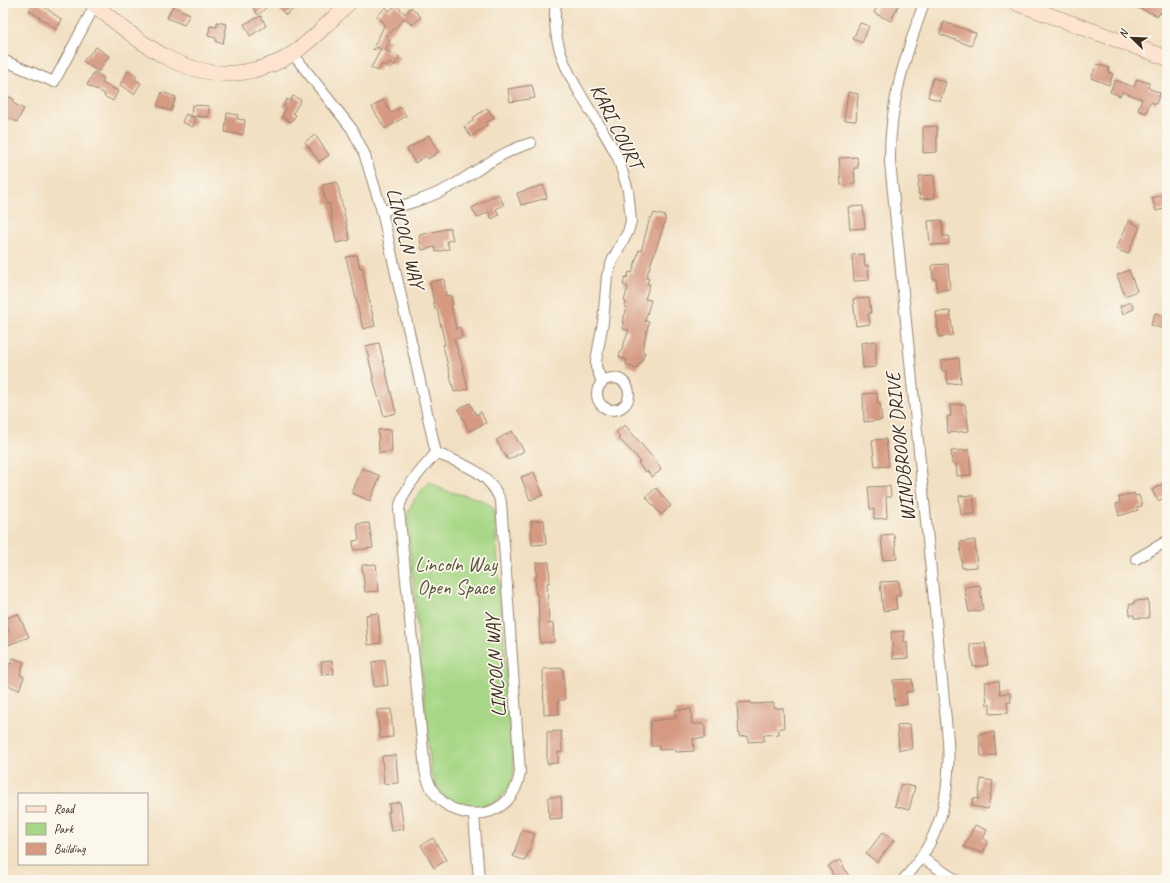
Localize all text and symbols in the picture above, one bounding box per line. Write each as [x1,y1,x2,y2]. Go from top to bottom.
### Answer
north arrow [1112,18,1152,58]
text: N [1115,26,1131,40]
street label: KARI COURT [585,80,651,177]
street label: LINCOLN WAY [381,185,431,295]
street label: WINDBROOK DRIVE [880,368,921,523]
park label: Lincoln Way Open Space [415,552,498,600]
street label: LINCOLN WAY [479,610,512,718]
legend [18,793,148,865]
text: Road [54,801,76,817]
text: Park [54,821,75,837]
text: Building [54,841,86,857]

